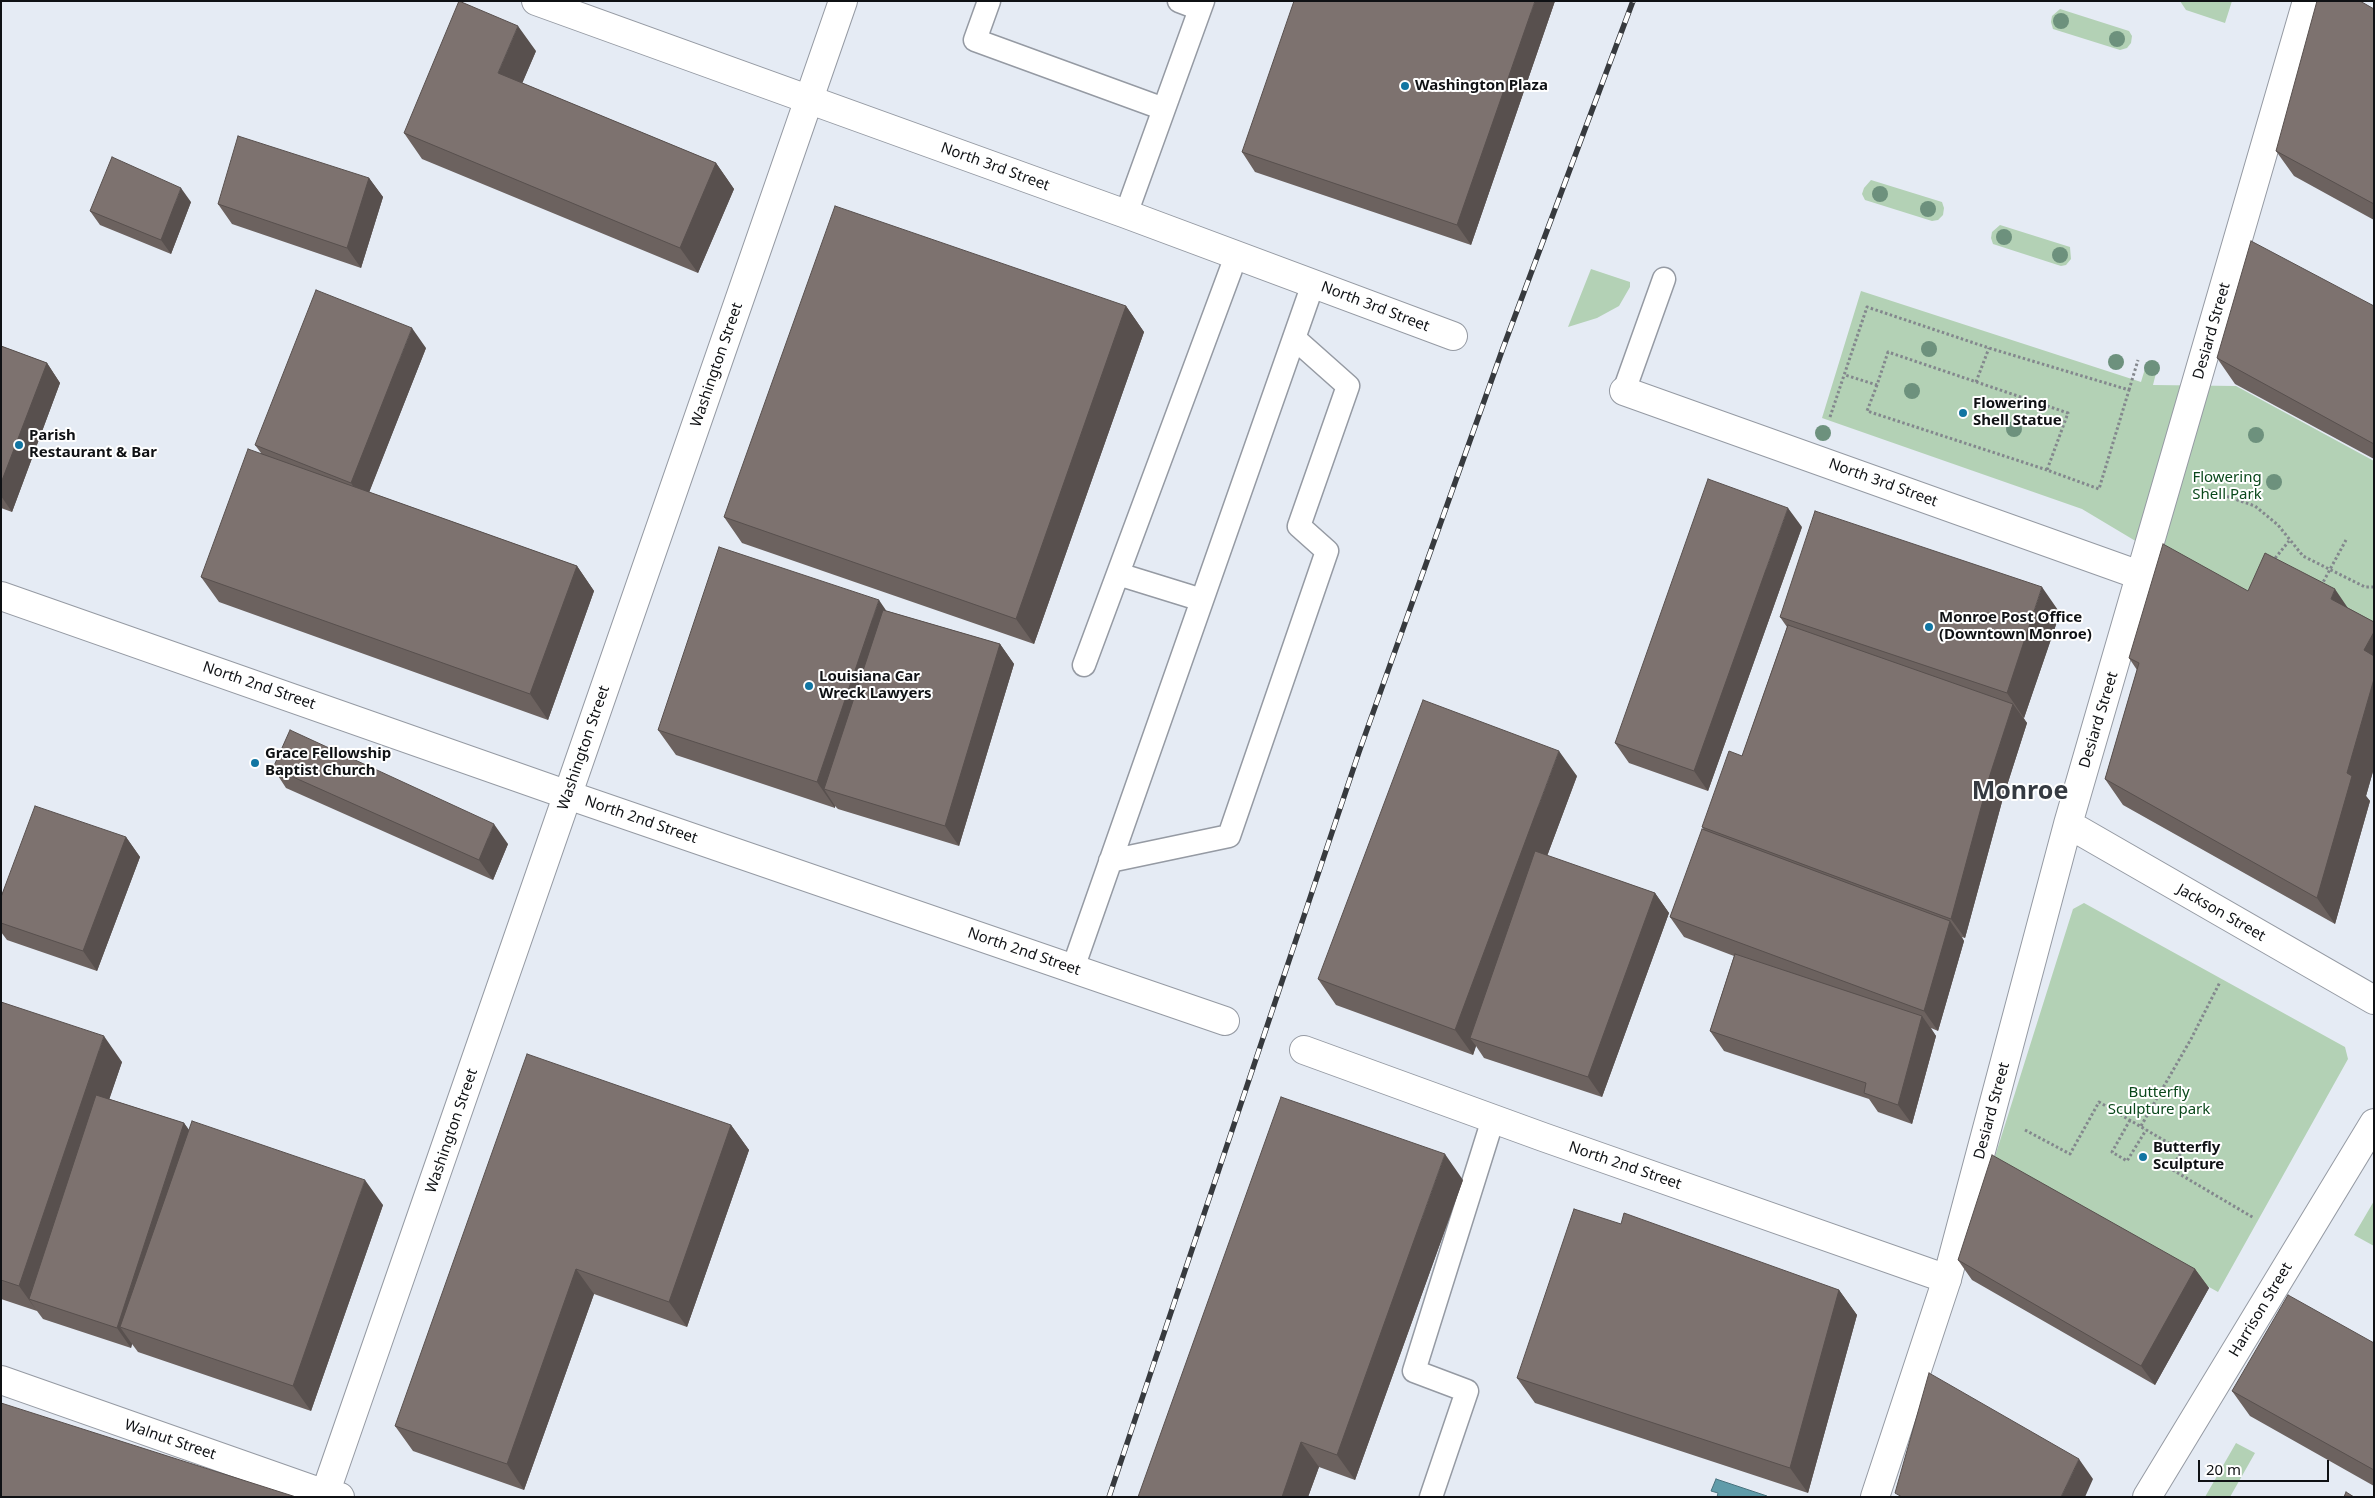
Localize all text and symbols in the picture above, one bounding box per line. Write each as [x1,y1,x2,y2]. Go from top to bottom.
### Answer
place label: Washington Plaza [1415,77,1548,95]
marker: Washington Plaza [1399,80,1411,92]
street label: North 3rd Street [938,139,1052,195]
street label: North 3rd Street [1318,278,1432,336]
street label: Desiard Street [2190,281,2234,381]
street label: Washington Street [687,300,747,430]
place label: Flowering Shell Statue [1973,395,2062,430]
marker: Flowering Shell Statue [1957,407,1969,419]
place label: Parish Restaurant & Bar [29,427,157,462]
marker: Parish Restaurant & Bar [13,439,25,451]
street label: North 3rd Street [1826,455,1940,511]
park label: Flowering Shell Park [2192,469,2262,504]
place label: Monroe Post Office (Downtown Monroe) [1939,609,2092,644]
marker: Monroe Post Office (Downtown Monroe) [1923,621,1935,633]
street label: North 2nd Street [200,658,318,714]
place label: Louisiana Car Wreck Lawyers [819,668,932,703]
street label: Desiard Street [2076,670,2122,770]
marker: Louisiana Car Wreck Lawyers [803,680,815,692]
street label: Washington Street [554,683,614,813]
place label: Grace Fellowship Baptist Church [265,745,391,780]
marker: Grace Fellowship Baptist Church [249,757,261,769]
district label: Monroe [1972,777,2068,807]
street label: North 2nd Street [582,792,700,848]
street label: Jackson Street [2174,880,2268,946]
street label: North 2nd Street [965,924,1083,980]
street label: Desiard Street [1970,1060,2014,1162]
street label: Washington Street [422,1066,482,1196]
park label: Butterfly Sculpture park [2108,1084,2210,1119]
street label: North 2nd Street [1566,1138,1684,1194]
place label: Butterfly Sculpture [2153,1139,2224,1174]
marker: Butterfly Sculpture [2137,1151,2149,1163]
street label: Harrison Street [2226,1259,2296,1361]
street label: Walnut Street [122,1416,218,1464]
scale bar [2200,1450,2331,1482]
text: 20 m [2206,1459,2241,1479]

